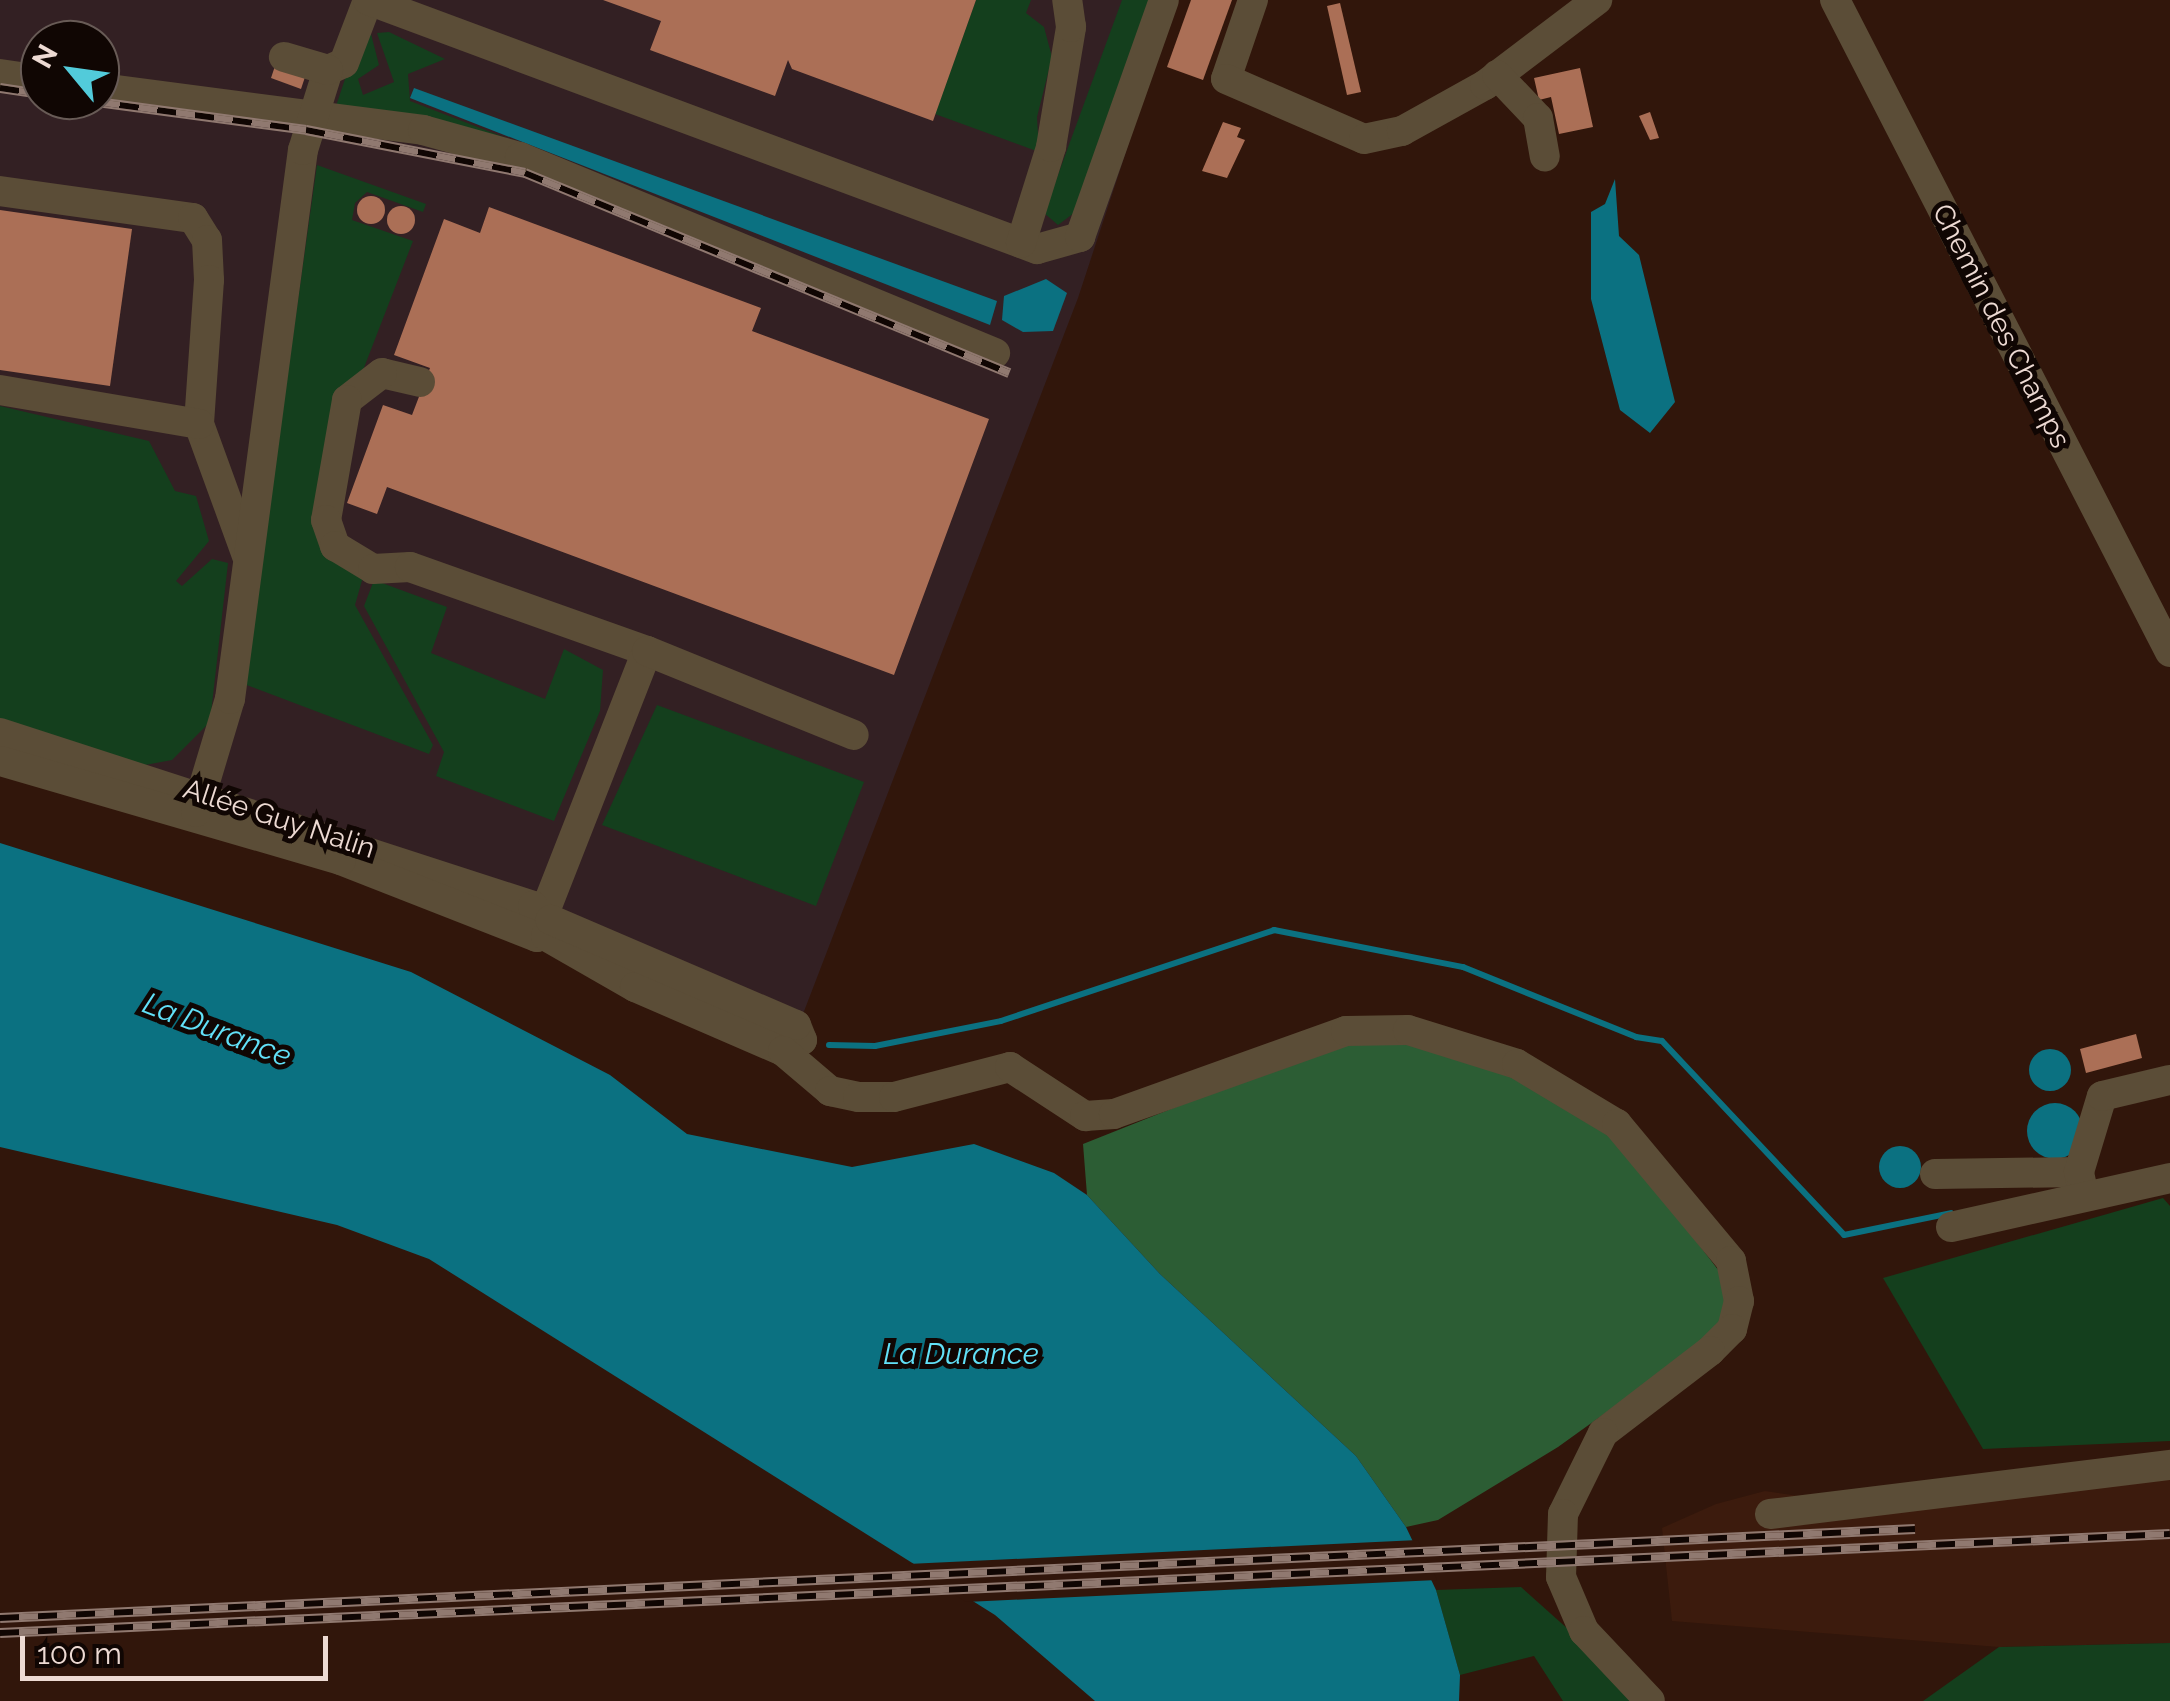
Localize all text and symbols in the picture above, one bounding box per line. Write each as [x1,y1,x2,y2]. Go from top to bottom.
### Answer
north arrow [20,20,120,120]
text: N [25,39,65,74]
street label: Chemin des Champs [1925,198,2077,454]
street label: Allée Guy Nalin [179,772,379,866]
water label: La Durance [138,985,296,1075]
water label: La Durance [883,1336,1039,1372]
scale bar [25,1616,332,1678]
text: 100 m [37,1636,122,1671]

